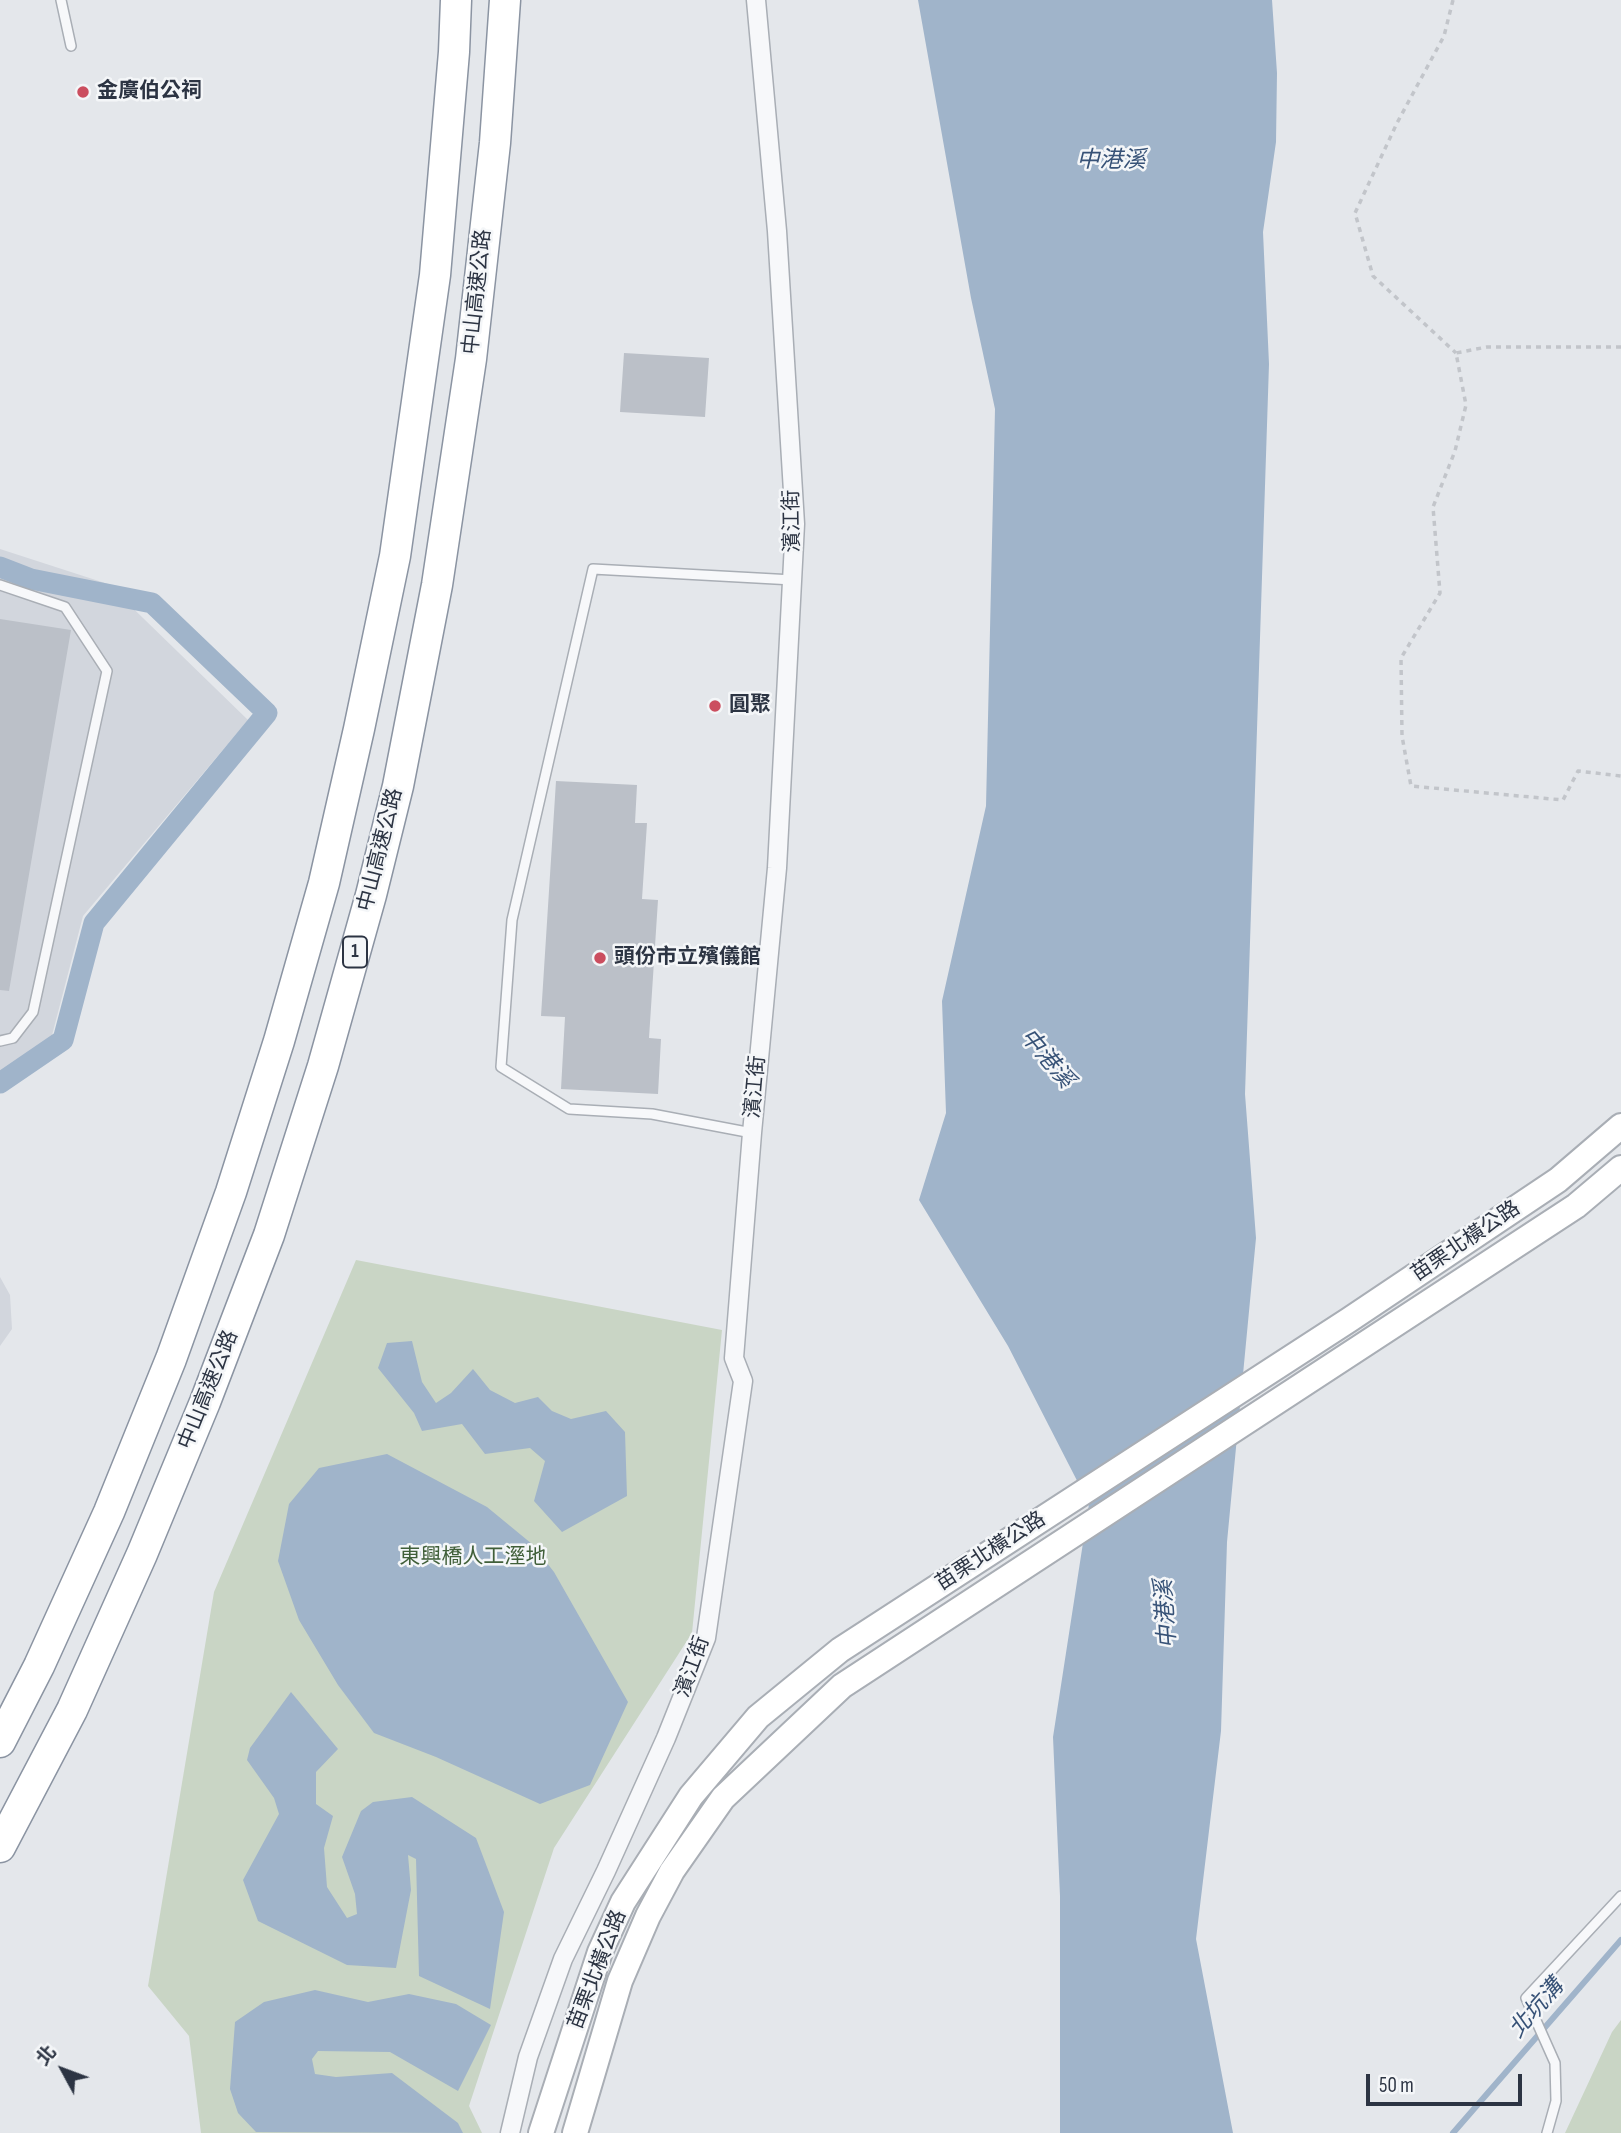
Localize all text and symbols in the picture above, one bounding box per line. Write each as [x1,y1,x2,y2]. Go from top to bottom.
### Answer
place label: 金廣伯公祠 [97,79,202,105]
marker: 金廣伯公祠 [75,84,91,100]
water label: 中港溪 [1077,147,1145,175]
street label: 中山高速公路 [459,228,497,356]
street label: 濱江街 [780,489,806,553]
place label: 圓聚 [729,693,771,719]
marker: 圓聚 [707,698,723,714]
street label: 中山高速公路 [354,786,408,914]
road number: 1 [343,936,367,968]
place label: 頭份市立殯儀館 [614,945,761,971]
marker: 頭份市立殯儀館 [592,950,608,966]
water label: 中港溪 [1013,1024,1079,1094]
street label: 濱江街 [741,1055,771,1119]
street label: 苗栗北橫公路 [1407,1196,1525,1288]
street label: 中山高速公路 [174,1327,244,1453]
street label: 苗栗北橫公路 [931,1507,1051,1597]
park label: 東興橋人工溼地 [400,1545,546,1571]
water label: 中港溪 [1151,1579,1183,1649]
street label: 濱江街 [670,1633,716,1701]
street label: 苗栗北橫公路 [564,1907,632,2033]
water label: 北坑溝 [1504,1974,1570,2044]
north arrow [28,2035,98,2105]
text: 北 [32,2041,62,2071]
scale bar [1369,2060,1525,2104]
text: 50 m [1379,2073,1414,2098]

